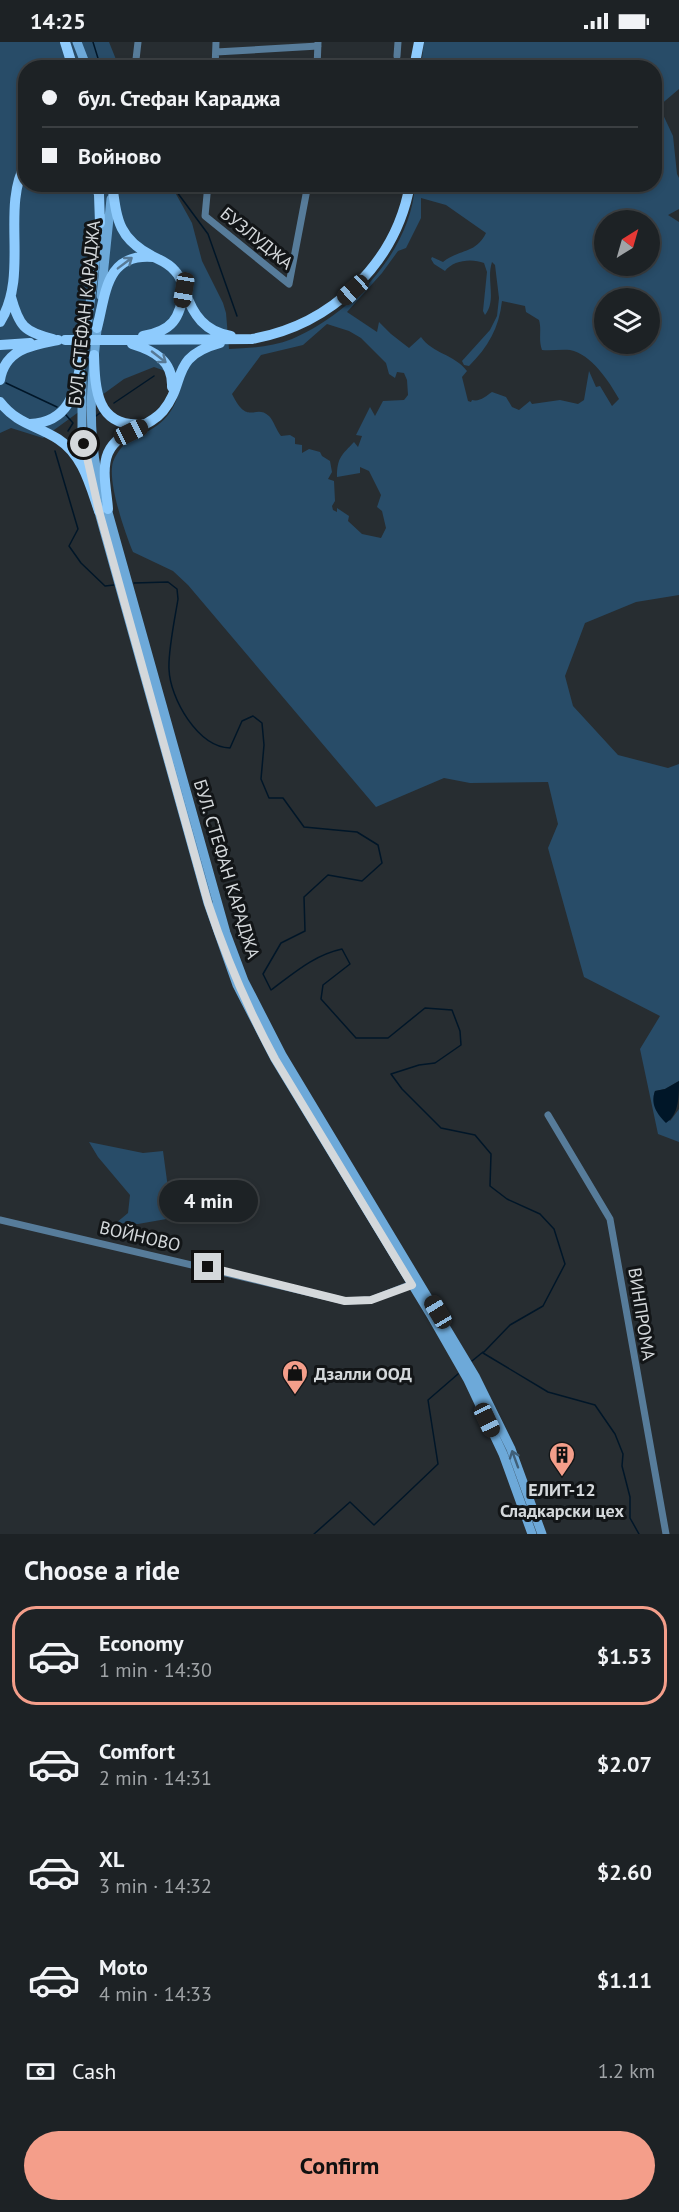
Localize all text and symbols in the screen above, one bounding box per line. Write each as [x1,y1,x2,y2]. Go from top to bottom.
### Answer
text: 14:25 [30,7,86,35]
text: бул. Стефан Караджа [78,84,281,112]
text: Войново [78,142,161,170]
street label: БУЗЛУДЖА [216,202,298,275]
north arrow [594,210,660,276]
map controls [594,210,660,354]
street label: БУЛ. СТЕФАН КАРАДЖА [63,219,105,407]
one-way arrow [116,257,132,269]
car [172,271,196,309]
car [334,271,372,309]
button: layers [594,288,660,354]
one-way arrow [150,350,166,363]
car [111,416,151,448]
route start [70,430,97,457]
street label: БУЛ. СТЕФАН КАРАДЖА [189,776,265,962]
callout: 4 min [158,1180,258,1222]
text: 4 min [184,1188,233,1214]
street label: ВОЙНОВО [97,1216,183,1256]
route end [194,1253,221,1280]
street label: ВИНПРОМА [623,1266,661,1362]
car [421,1292,455,1332]
shop icon: Дзалли ООД [280,1358,310,1396]
place label: Дзалли ООД [314,1362,413,1385]
car [471,1400,503,1440]
building icon: ЕЛИТ-12 Сладкарски цех [547,1440,577,1478]
one-way arrow [509,1451,520,1469]
place label: ЕЛИТ-12 Сладкарски цех [500,1478,625,1522]
text: Choose a ride [24,1553,180,1587]
icon: car [27,1629,81,1683]
text: Economy [99,1629,183,1657]
text: $1.53 [597,1642,652,1670]
text: 1 min · 14:30 [99,1657,212,1683]
icon: car [27,1737,81,1791]
text: Comfort [99,1737,175,1765]
text: $2.07 [597,1750,652,1778]
text: 2 min · 14:31 [99,1765,212,1791]
icon: car [27,1845,81,1899]
text: XL [99,1845,124,1873]
text: $2.60 [597,1858,652,1886]
text: 3 min · 14:32 [99,1873,212,1899]
icon: car [27,1953,81,2007]
text: Moto [99,1953,148,1981]
text: $1.11 [597,1966,652,1994]
text: 4 min · 14:33 [99,1981,212,2007]
icon: cash [24,2055,57,2088]
text: Cash [72,2057,116,2085]
text: 1.2 km [598,2058,655,2084]
button: Confirm [24,2131,655,2200]

